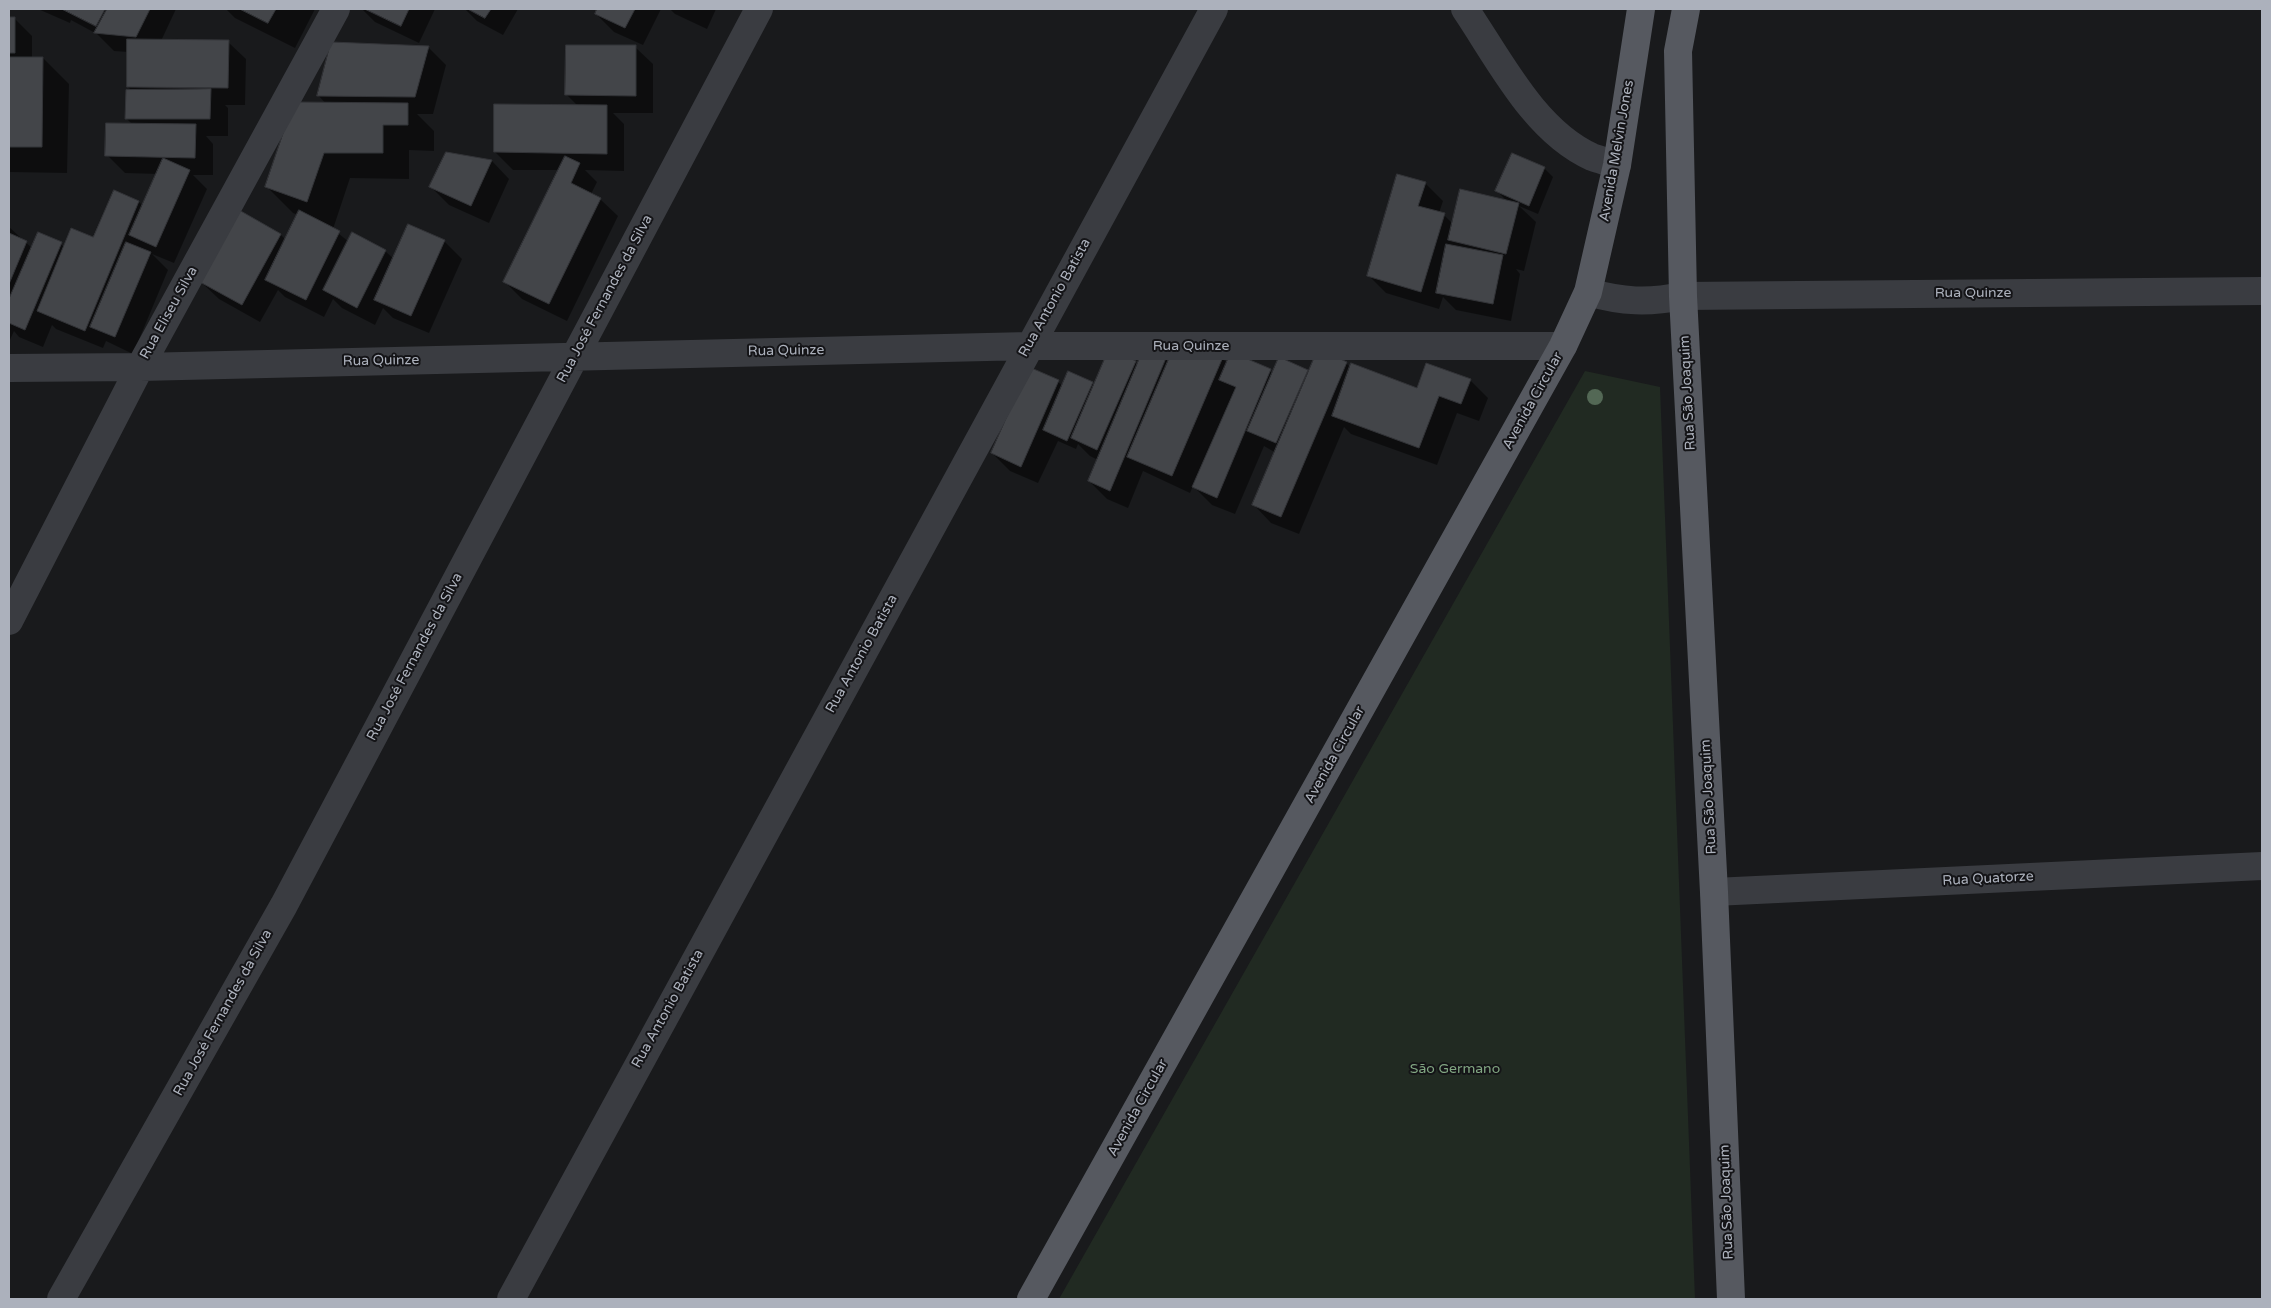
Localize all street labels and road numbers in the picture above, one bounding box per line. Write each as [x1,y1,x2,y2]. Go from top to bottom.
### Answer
street label: Avenida Melvin Jones [1596,79,1638,223]
street label: Rua José Fernandes da Silva [554,212,656,386]
street label: Rua Antonio Batista [1015,236,1095,360]
street label: Rua Eliseu Silva [137,264,201,362]
street label: Rua Quinze [1935,285,2011,301]
street label: Rua São Joaquim [1677,335,1699,451]
street label: Rua Quinze [1153,338,1229,354]
street label: Rua Quinze [748,342,824,360]
street label: Avenida Circular [1499,349,1567,453]
street label: Rua Quinze [343,352,419,370]
street label: Rua José Fernandes da Silva [364,570,466,744]
street label: Rua Antonio Batista [822,592,902,716]
street label: Avenida Circular [1301,703,1369,807]
street label: Rua São Joaquim [1698,739,1720,855]
street label: Rua Quatorze [1942,868,2034,890]
street label: Rua José Fernandes da Silva [170,927,276,1099]
street label: Rua Antonio Batista [628,947,708,1071]
street label: Avenida Circular [1104,1056,1172,1160]
street label: Rua São Joaquim [1717,1144,1737,1260]

